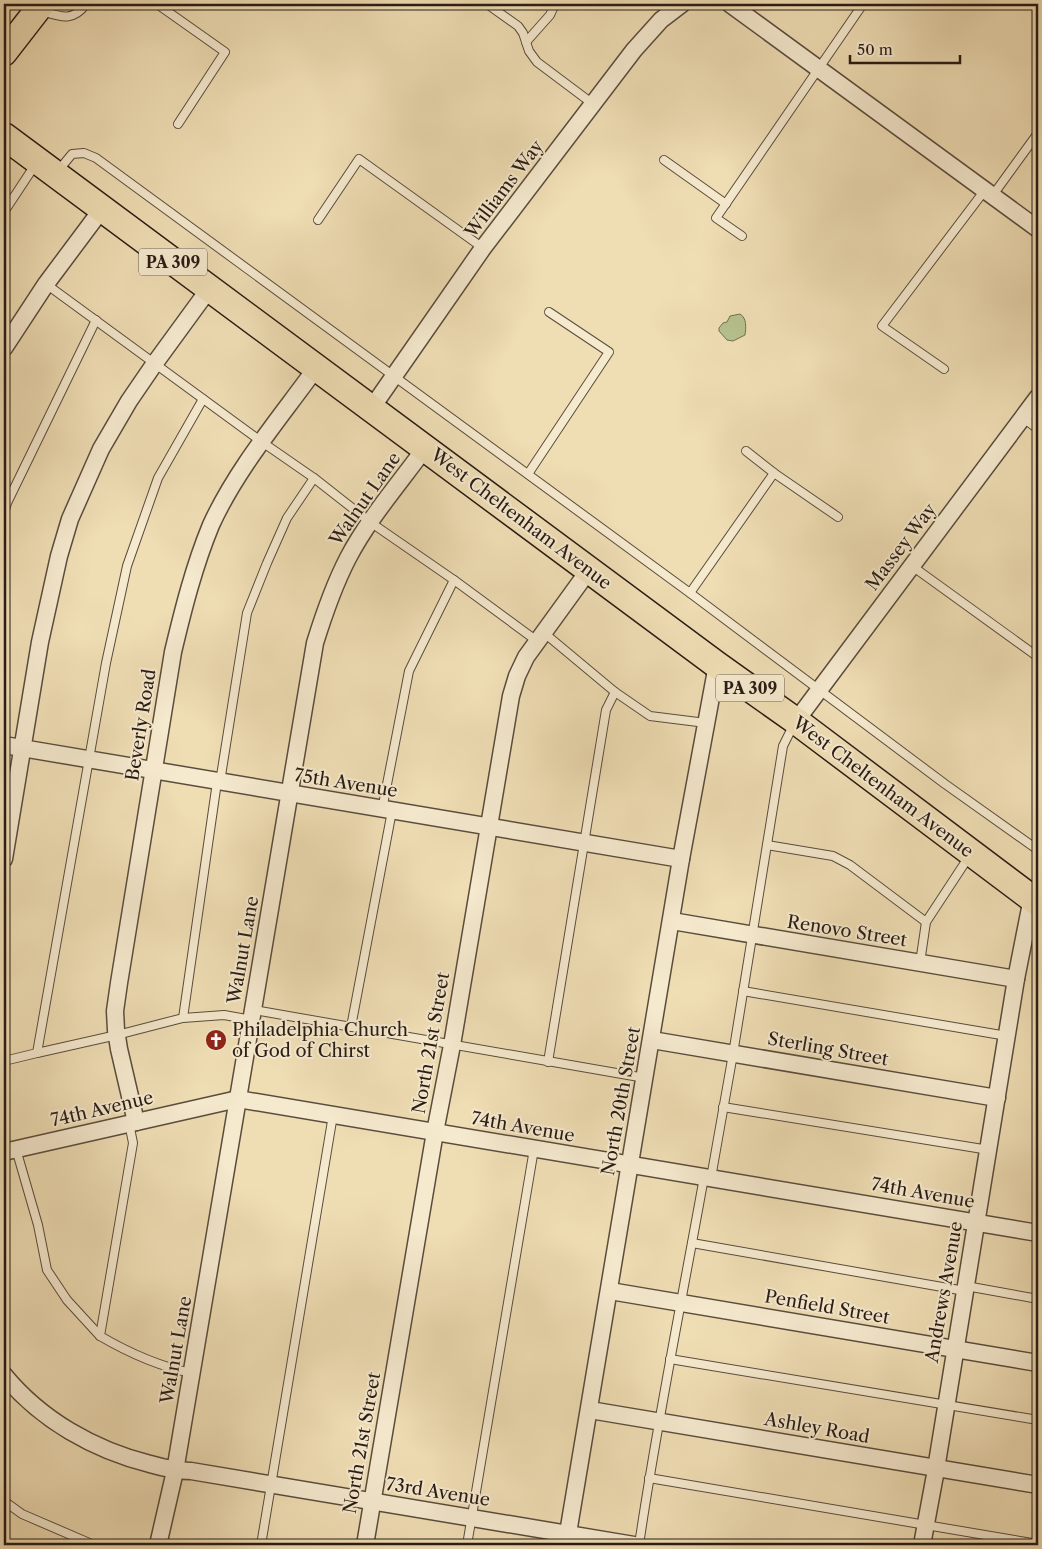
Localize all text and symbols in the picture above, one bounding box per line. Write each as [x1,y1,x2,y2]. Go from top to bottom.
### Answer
scale bar [850,32,960,64]
text: 50 m [857,40,893,59]
street label: Williams Way [459,135,548,243]
road number: PA 309 [139,248,207,276]
street label: West Cheltenham Avenue [425,443,616,594]
street label: Walnut Lane [324,448,405,551]
street label: Massey Way [861,498,942,595]
street label: Beverly Road [121,667,161,783]
road number: PA 309 [716,674,784,701]
street label: West Cheltenham Avenue [787,711,978,862]
street label: 75th Avenue [293,764,399,802]
street label: Walnut Lane [223,894,263,1007]
street label: Renovo Street [786,911,909,951]
street label: North 21st Street [408,970,454,1115]
place label: Philadelphia Church of God of Chirst [232,1019,408,1062]
street label: North 20th Street [597,1024,645,1177]
church icon: Philadelphia Church of God of Chirst [204,1028,228,1052]
street label: Sterling Street [766,1028,891,1071]
street label: 74th Avenue [49,1087,155,1131]
street label: 74th Avenue [470,1107,576,1147]
street label: 74th Avenue [870,1173,976,1213]
street label: Andrews Avenue [921,1220,967,1365]
street label: Penfield Street [763,1285,892,1329]
street label: Walnut Lane [156,1294,196,1407]
street label: North 21st Street [339,1370,385,1515]
street label: Ashley Road [762,1408,871,1448]
street label: 73rd Avenue [384,1473,492,1511]

